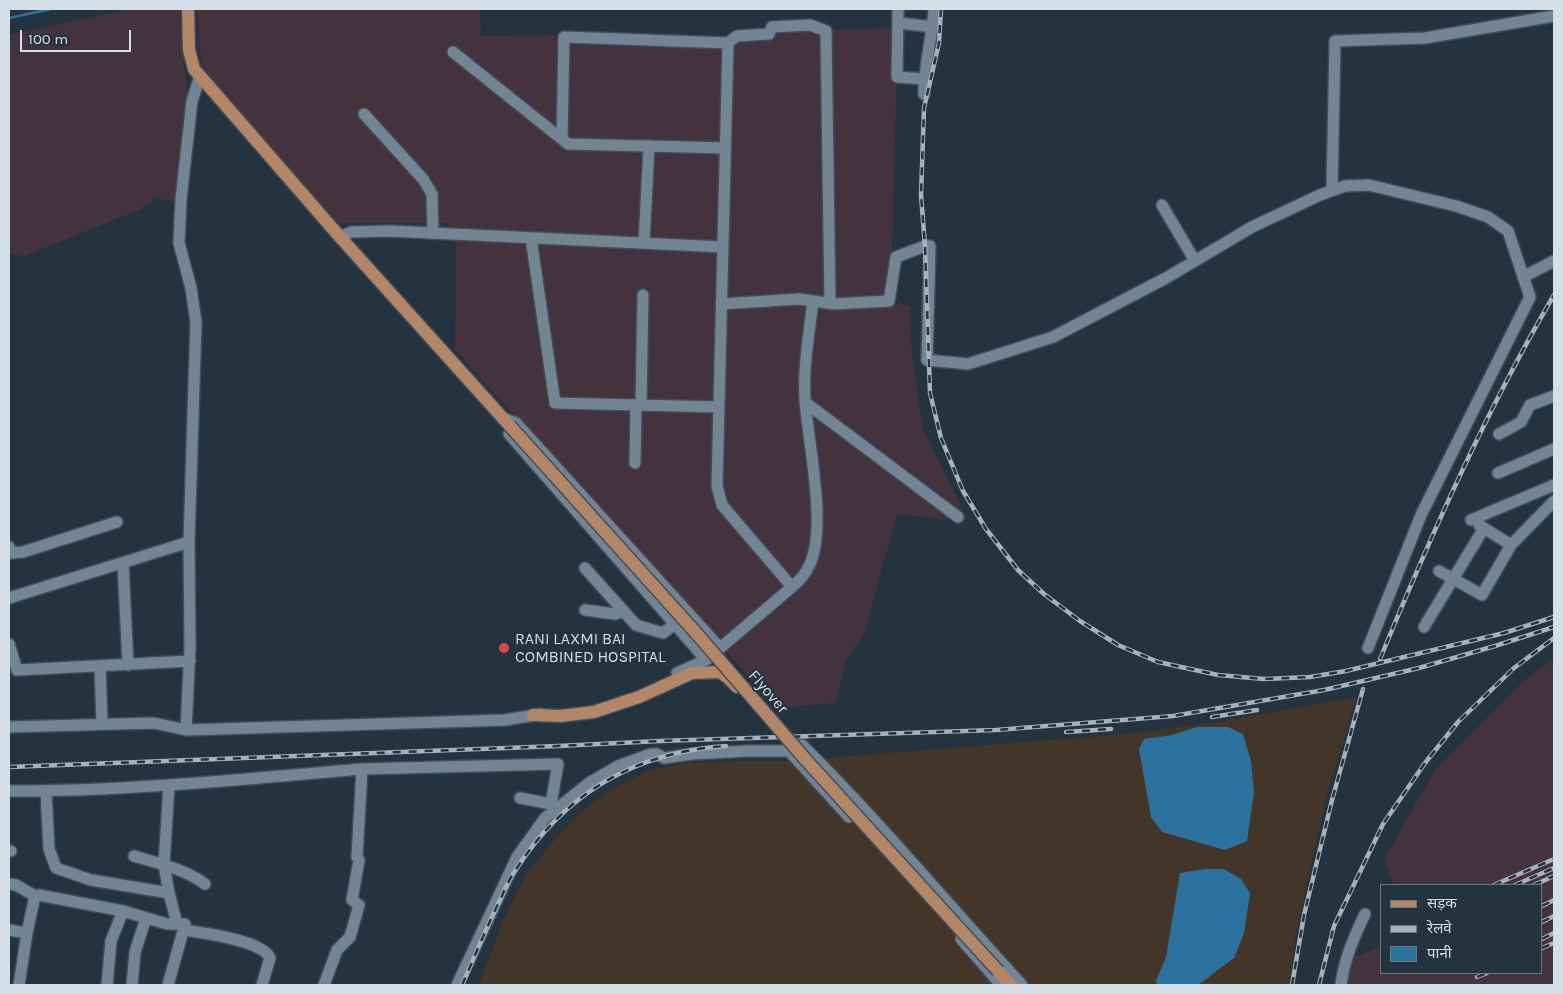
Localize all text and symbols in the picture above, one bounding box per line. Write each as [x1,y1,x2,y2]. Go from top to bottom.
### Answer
scale bar [22,20,134,52]
text: 100 m [28,30,68,48]
place label: RANI LAXMI BAI COMBINED HOSPITAL [515,629,665,667]
marker: RANI LAXMI BAI COMBINED HOSPITAL [497,641,511,655]
street label: Flyover [744,666,792,718]
legend [1380,884,1543,974]
text: सड़क [1427,894,1457,912]
text: रेलवे [1427,919,1452,937]
text: पानी [1427,944,1452,962]

